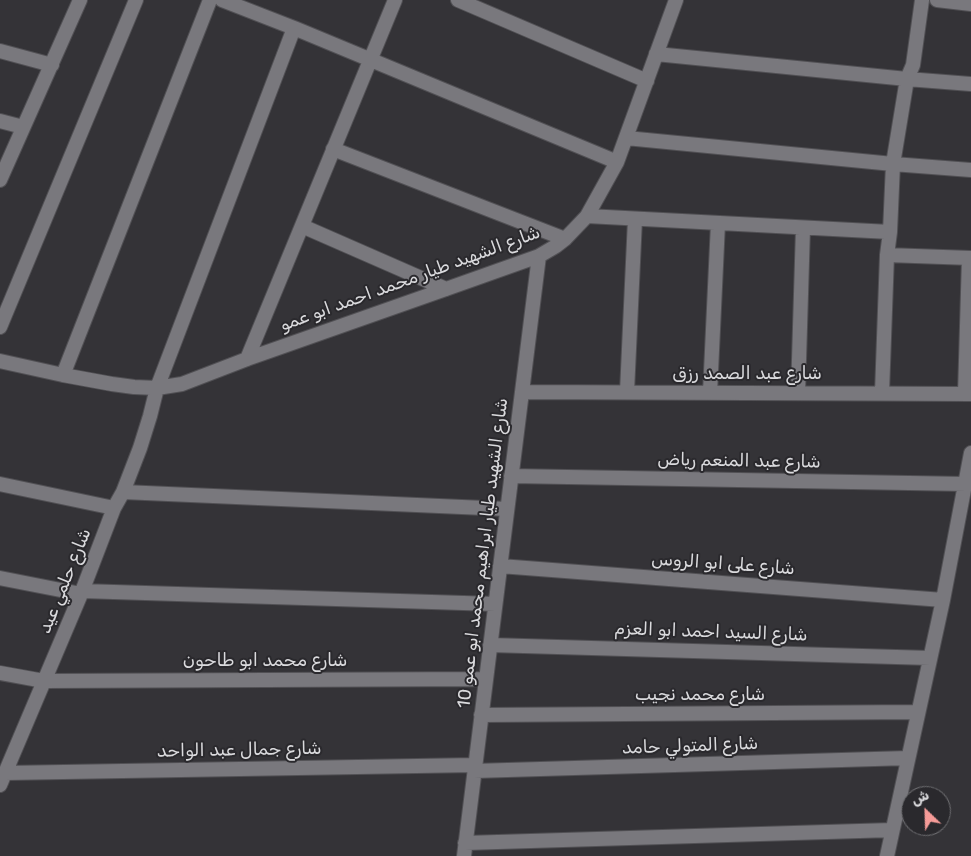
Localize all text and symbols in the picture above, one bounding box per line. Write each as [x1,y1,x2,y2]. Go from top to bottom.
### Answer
street label: شارع الشهيد طيار محمد احمد ابو عمو [277,222,543,336]
street label: شارع عبد الصمد رزق [672,363,822,385]
street label: شارع الشهيد طيار ابراهيم محمد ابو عمو 10 [453,397,513,709]
street label: شارع عبد المنعم رياض [657,449,821,473]
street label: شارع حلمي عيد [34,525,96,637]
street label: شارع على ابو الروس [651,548,795,580]
street label: شارع السيد احمد ابو العزم [614,618,808,646]
street label: شارع محمد ابو طاحون [183,650,347,672]
street label: شارع محمد نجيب [635,684,765,706]
street label: شارع المتولي حامد [621,733,759,759]
street label: شارع جمال عبد الواحد [156,738,322,762]
north arrow [901,786,951,836]
text: ش [909,786,932,809]

